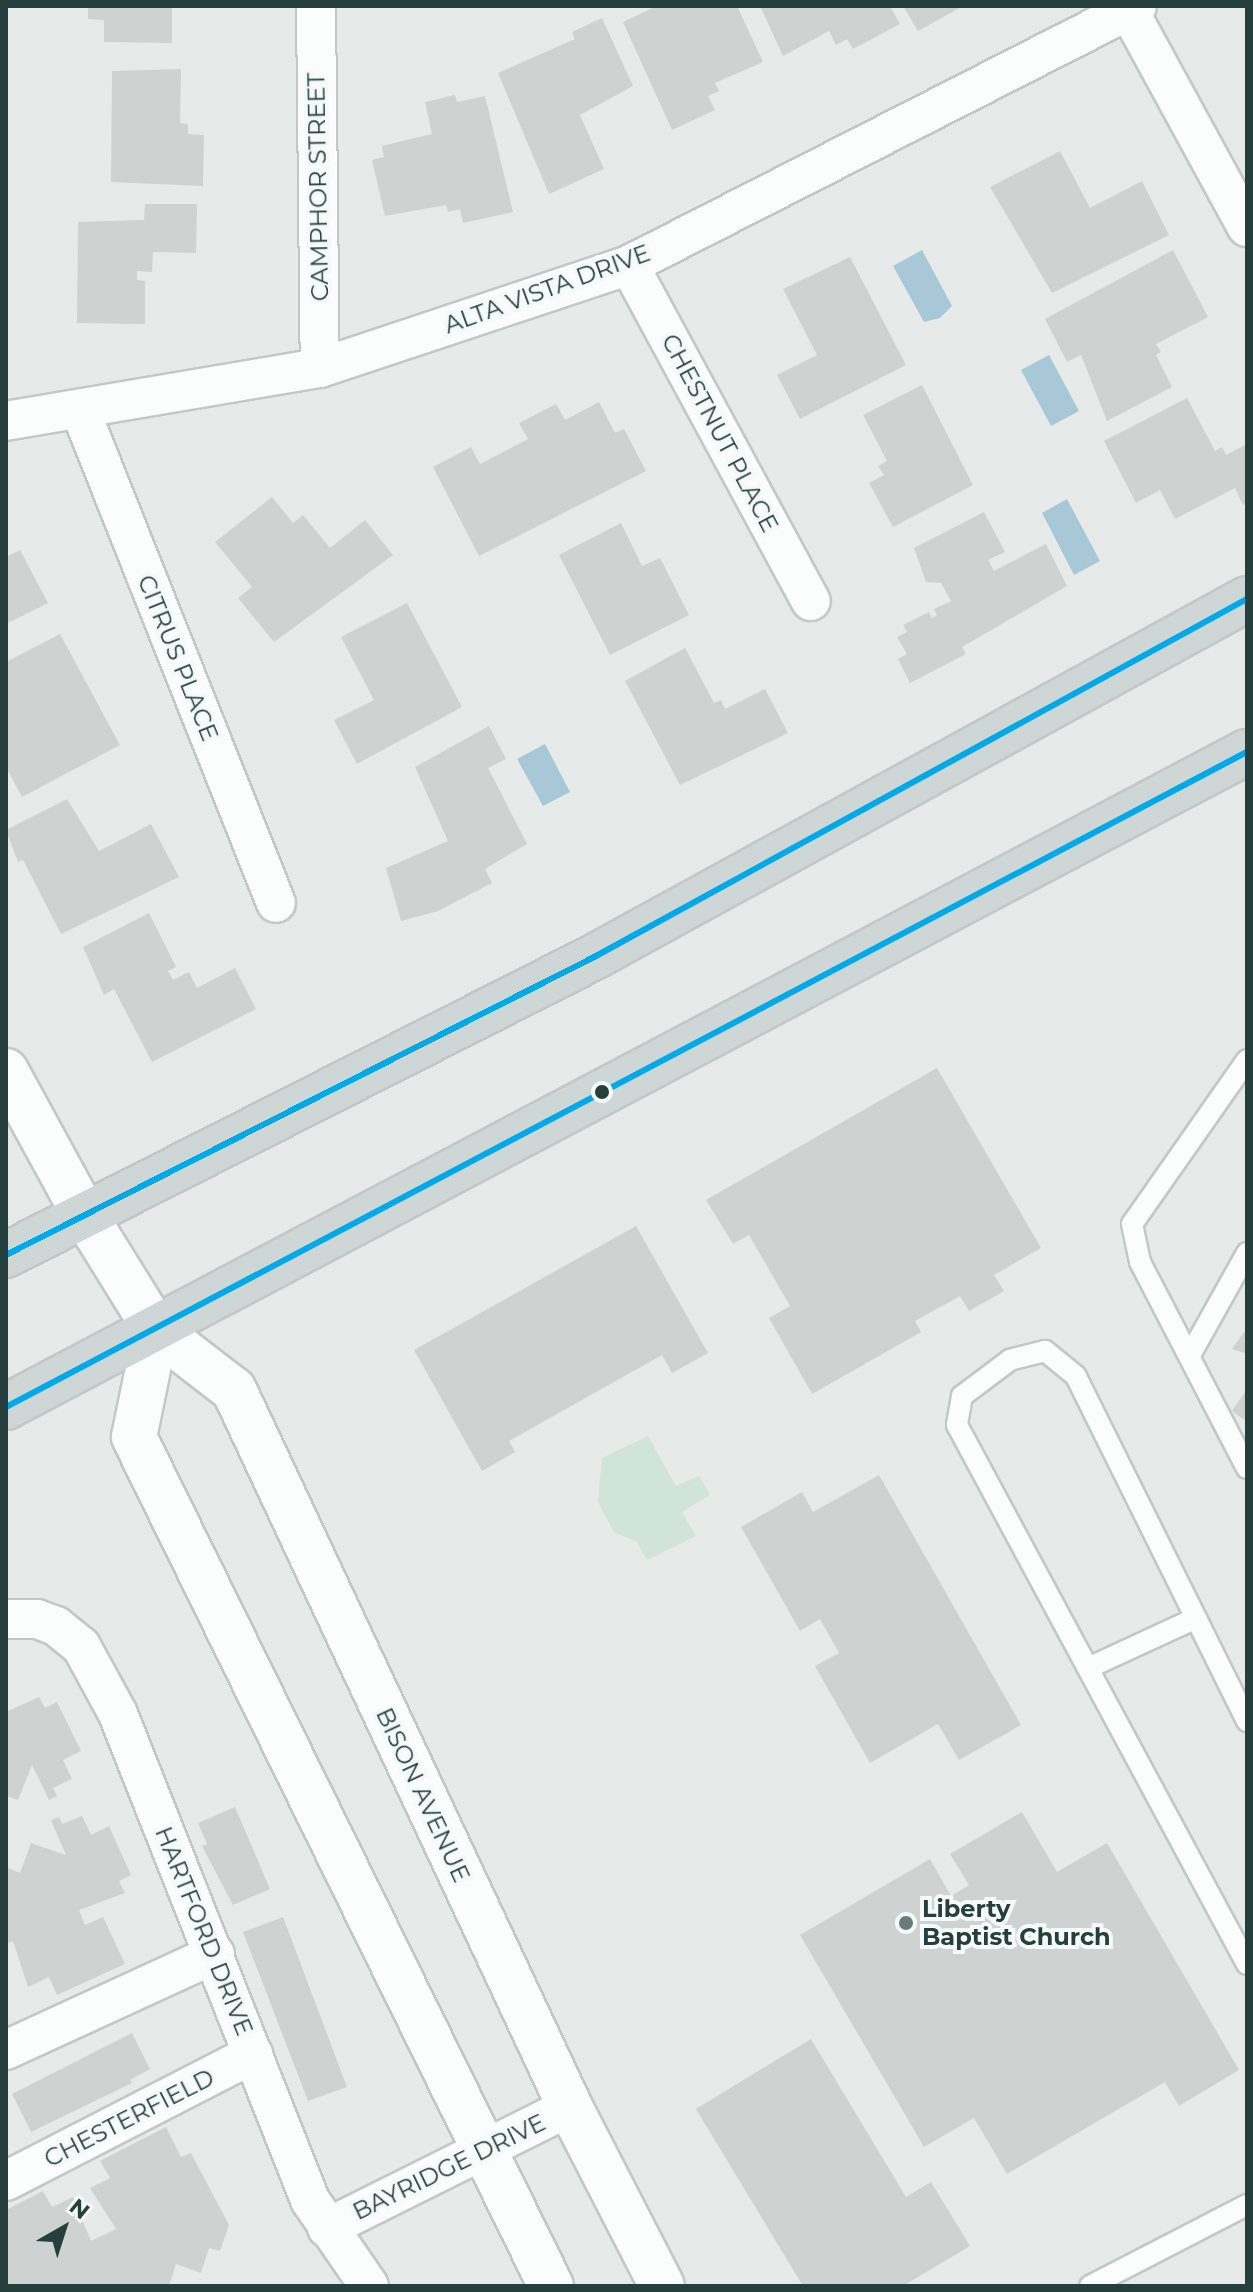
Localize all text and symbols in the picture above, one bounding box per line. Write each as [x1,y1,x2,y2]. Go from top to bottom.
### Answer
street label: CAMPHOR STREET [302,72,334,302]
street label: ALTA VISTA DRIVE [440,238,654,340]
street label: CHESTNUT PLACE [656,329,784,537]
street label: CITRUS PLACE [132,571,224,745]
unlabelled marker [594,1084,610,1100]
street label: BISON AVENUE [370,1703,476,1887]
street label: HARTFORD DRIVE [149,1822,259,2040]
place label: Liberty Baptist Church [922,1895,1111,1951]
marker: Liberty Baptist Church [897,1914,915,1932]
street label: CHESTERFIELD [39,2063,219,2173]
street label: BAYRIDGE DRIVE [348,2108,550,2226]
north arrow [24,2188,104,2268]
text: N [64,2193,95,2225]

